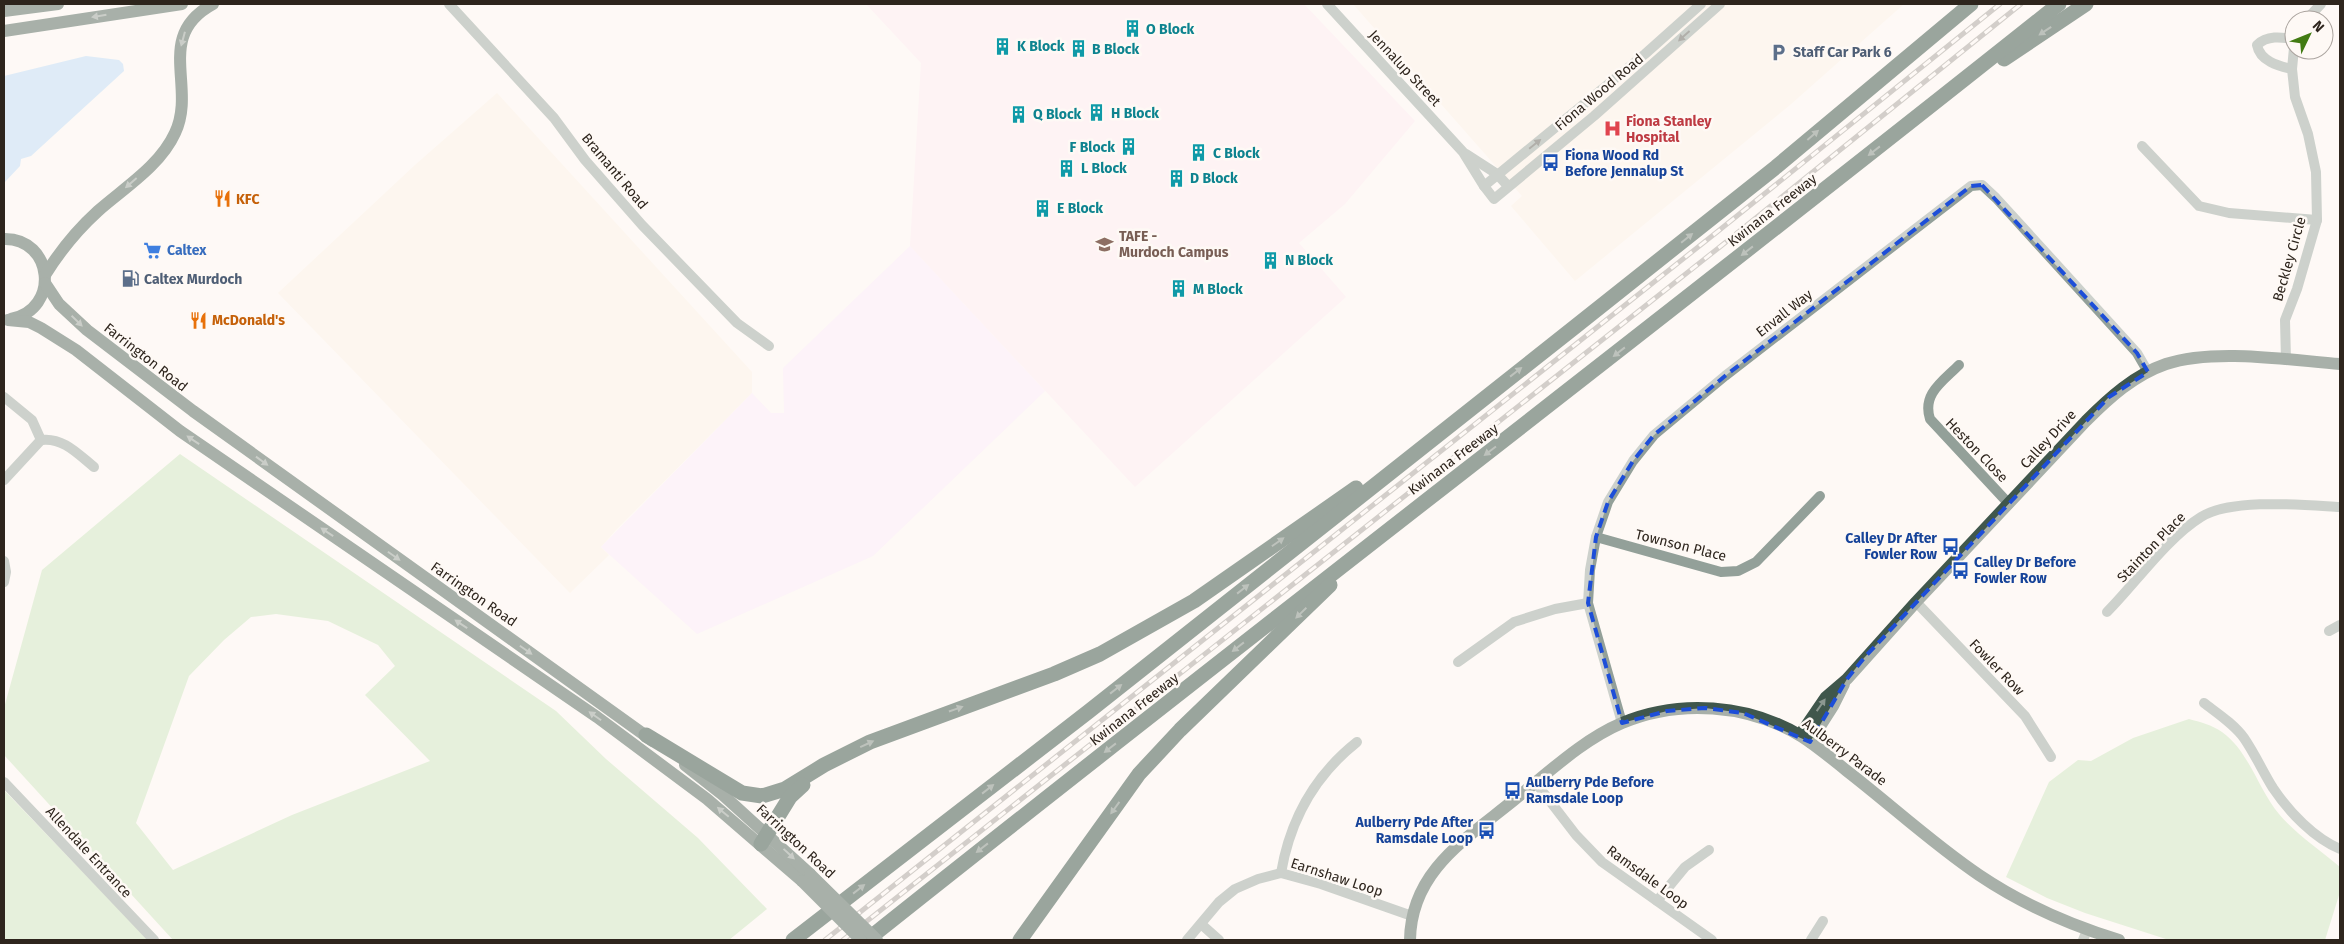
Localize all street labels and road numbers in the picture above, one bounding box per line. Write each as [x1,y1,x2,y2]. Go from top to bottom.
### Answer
street label: Jennalup Street [1365,27,1445,111]
street label: Fiona Wood Road [1552,50,1647,134]
street label: Bramanti Road [578,130,651,213]
street label: Kwinana Freeway [1724,170,1820,250]
street label: Beckley Circle [2269,215,2310,303]
street label: Envall Way [1753,286,1816,341]
street label: Farrington Road [101,320,191,395]
street label: Calley Drive [2017,406,2080,472]
street label: Heston Close [1942,415,2011,486]
street label: Kwinana Freeway [1405,420,1502,499]
street label: Stainton Place [2114,509,2189,586]
street label: Townson Place [1634,526,1728,565]
street label: Farrington Road [427,558,520,630]
street label: Fowler Row [1966,636,2028,699]
street label: Kwinana Freeway [1086,669,1182,749]
street label: Aulberry Parade [1799,715,1890,790]
street label: Farrington Road [753,801,838,882]
street label: Allendale Entrance [42,803,135,902]
street label: Ramsdale Loop [1603,842,1692,913]
street label: Earnshaw Loop [1289,855,1385,900]

